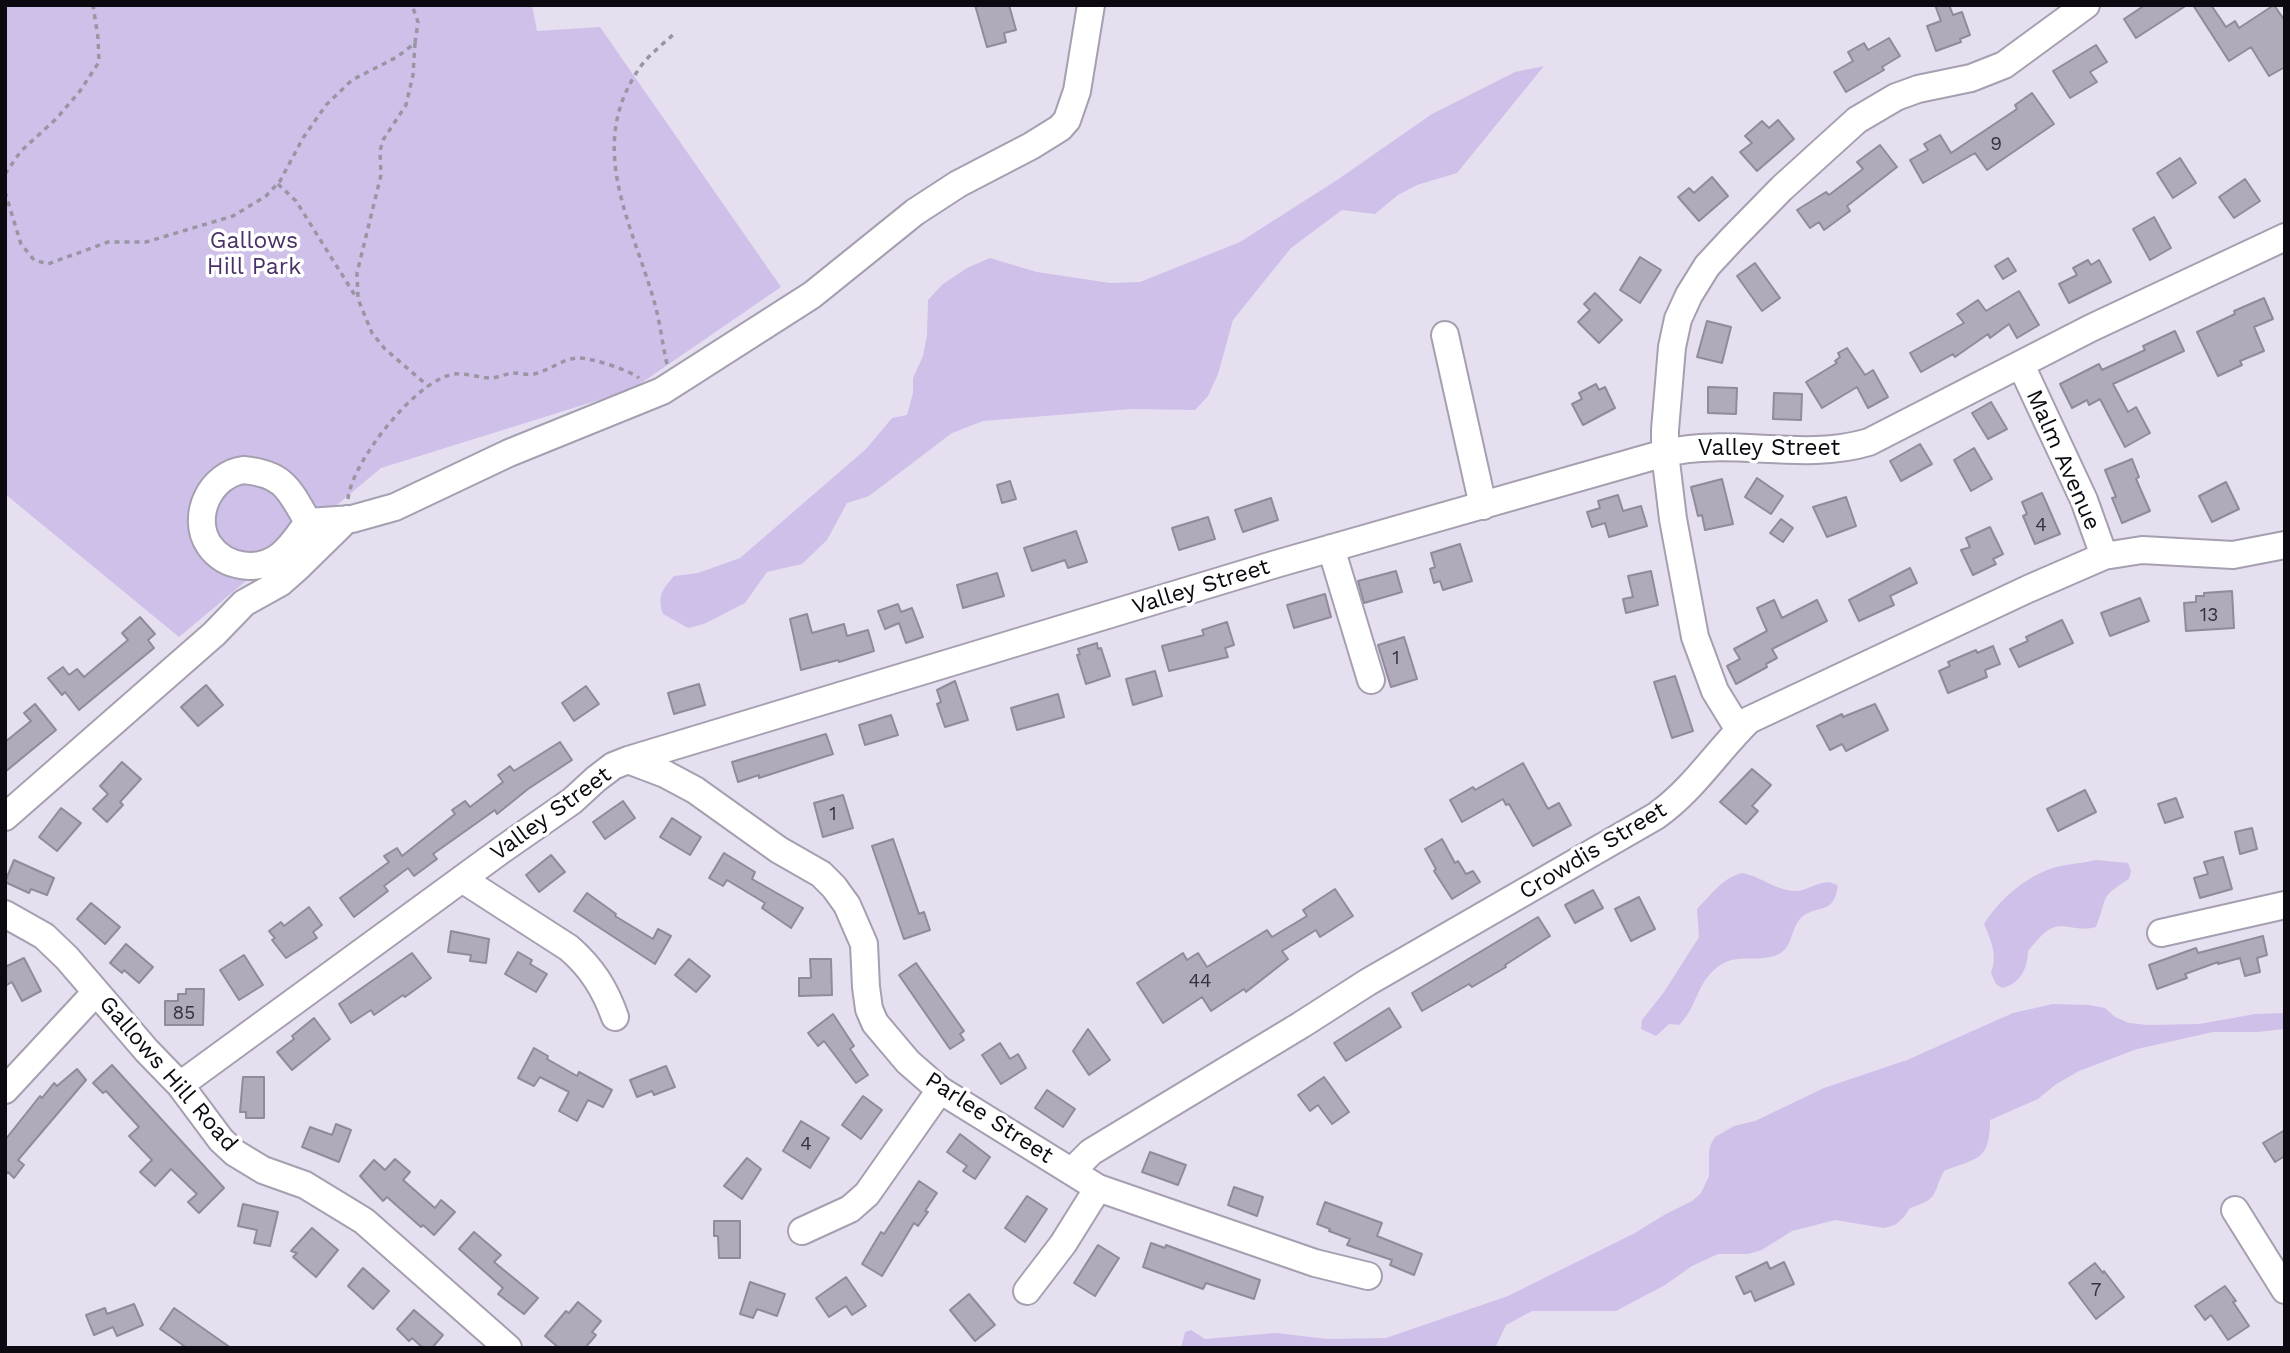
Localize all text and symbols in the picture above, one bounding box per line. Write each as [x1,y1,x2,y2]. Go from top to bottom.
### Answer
house number: 9 [1990,133,2002,155]
park label: Gallows Hill Park [207,227,301,281]
street label: Malm Avenue [2020,386,2106,534]
street label: Valley Street [1698,434,1840,462]
house number: 4 [2035,514,2047,536]
street label: Valley Street [1129,553,1273,621]
house number: 13 [2200,604,2218,626]
house number: 1 [1392,647,1400,669]
street label: Valley Street [485,761,617,867]
street label: Crowdis Street [1514,796,1672,906]
house number: 1 [829,803,837,825]
house number: 44 [1188,970,1212,992]
street label: Gallows Hill Road [93,991,243,1157]
house number: 85 [173,1002,195,1024]
street label: Parlee Street [920,1066,1058,1170]
house number: 4 [800,1133,812,1155]
house number: 7 [2091,1279,2101,1301]

